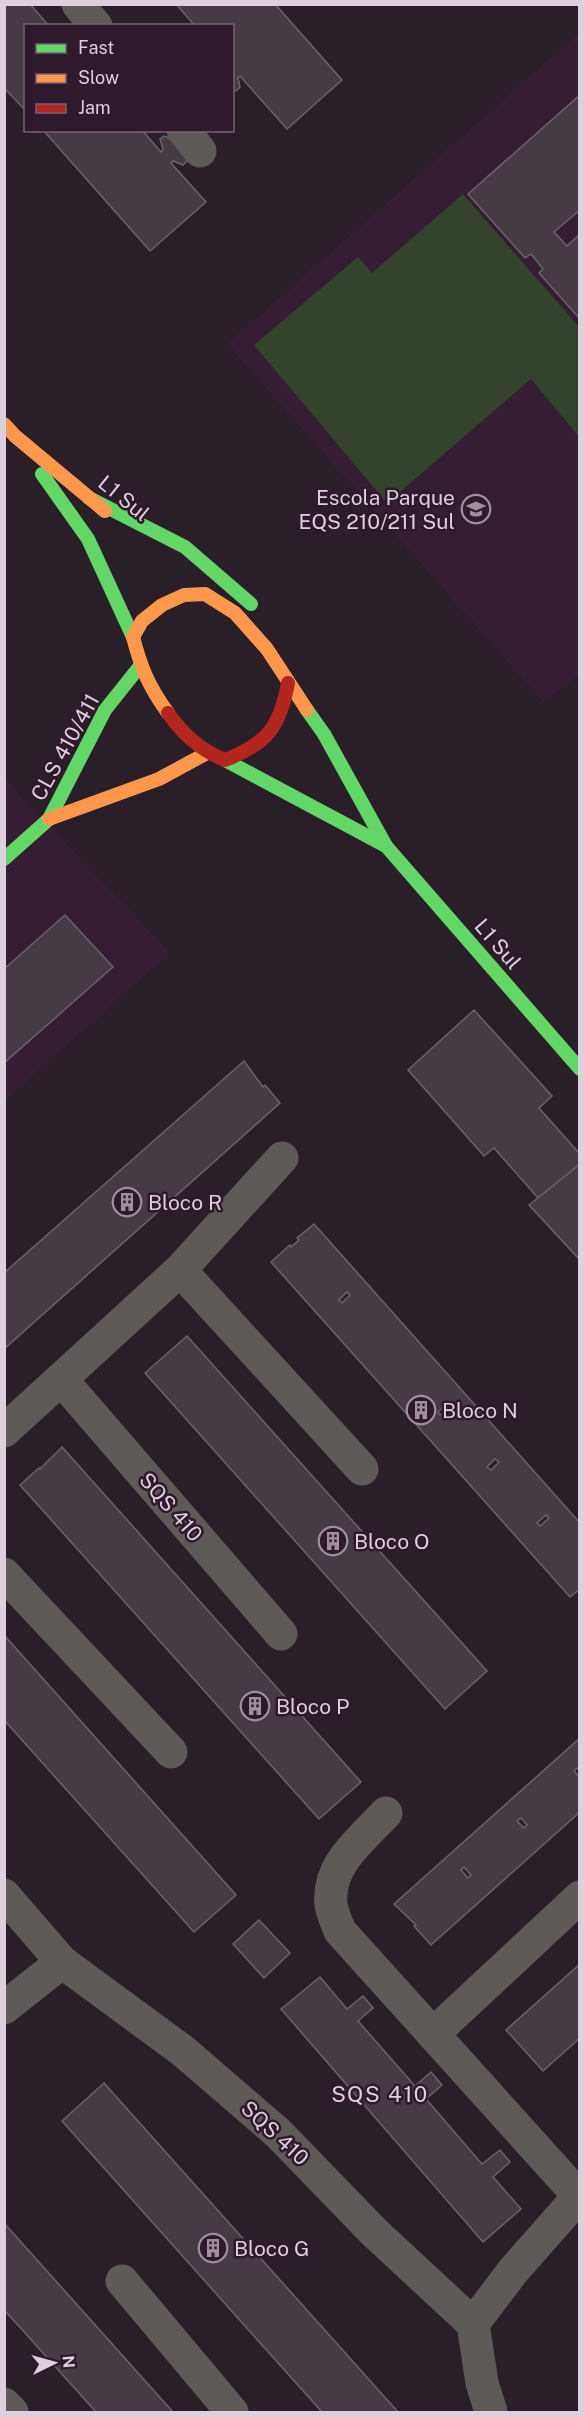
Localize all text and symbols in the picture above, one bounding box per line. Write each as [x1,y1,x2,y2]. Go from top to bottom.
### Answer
legend [24,24,234,132]
text: Fast [78,37,114,58]
text: Slow [78,67,119,88]
text: Jam [78,97,111,118]
street label: L1 Sul [93,470,155,526]
place label: Escola Parque EQS 210/211 Sul [298,485,455,534]
school or university icon: Escola Parque EQS 210/211 Sul [460,493,492,525]
street label: CLS 410/411 [25,689,105,805]
street label: L1 Sul [469,914,527,974]
building icon: Bloco R [111,1186,143,1218]
place label: Bloco R [148,1190,222,1215]
building icon: Bloco N [405,1394,437,1426]
place label: Bloco N [442,1398,518,1423]
street label: SQS 410 [134,1467,208,1547]
building icon: Bloco O [317,1525,349,1557]
place label: Bloco O [354,1529,429,1554]
building icon: Bloco P [239,1690,271,1722]
place label: Bloco P [276,1694,349,1719]
district label: SQS 410 [331,2081,429,2107]
street label: SQS 410 [236,2095,314,2171]
building icon: Bloco G [197,2232,229,2264]
place label: Bloco G [234,2236,309,2261]
north arrow [24,2333,84,2393]
text: N [58,2355,78,2369]

